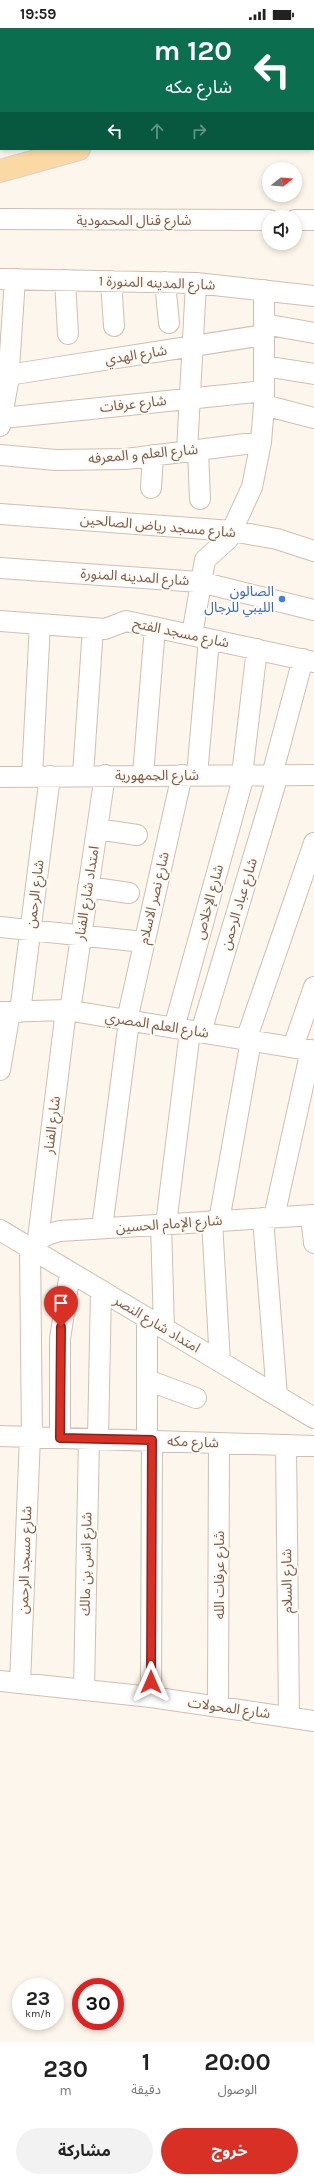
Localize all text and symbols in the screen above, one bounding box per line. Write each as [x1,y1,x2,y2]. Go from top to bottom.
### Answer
text: 19:59 [20,5,56,23]
text: 120 m [154,34,232,67]
icon: left [246,44,298,96]
text: شارع مكه [165,76,232,98]
icon: left [104,120,126,142]
icon: ahead [146,120,168,142]
icon: right [188,120,210,142]
north arrow [262,162,302,202]
map controls [262,162,302,250]
button: sound [262,210,302,250]
street label: شارع قنال المحمودية [76,212,192,231]
street label: شارع المدينه المنورة 1 [98,272,216,296]
street label: شارع الهدي [104,342,169,371]
street label: شارع عرفات [99,392,167,418]
street label: شارع العلم و المعرفه [87,441,199,469]
street label: شارع مسجد رياض الصالحين [79,511,237,543]
street label: شارع المدينه المنورة [80,565,190,591]
place label: الصالون الليبي للرجال [204,583,274,618]
marker: الصالون الليبي للرجال [277,594,287,604]
street label: شارع مسجد الفتح [131,615,231,653]
street label: شارع الجمهورية [115,767,199,786]
street label: امتداد شارع الفنار [71,845,105,943]
street label: شارع نصر الاسلام [135,850,175,946]
street label: شارع عباد الرحمن [217,856,263,953]
street label: شارع الرحمن [22,859,50,930]
street label: شارع الإخلاص [191,863,229,942]
street label: شارع العلم المصري [104,1008,210,1044]
street label: شارع الفنار [40,1095,66,1156]
street label: شارع الإمام الحسين [115,1212,223,1238]
pin [44,1286,78,1327]
street label: امتداد شارع النصر [109,1291,203,1358]
icon: arrive [50,1292,72,1314]
street label: شارع مكه [167,1433,219,1453]
street label: شارع مسجد الرحمن [15,1506,37,1614]
street label: شارع انس بن مالك [77,1512,97,1616]
street label: شارع عرفات الله [211,1531,230,1619]
street label: شارع السلام [278,1548,298,1613]
position arrow [130,1661,172,1703]
street label: شارع المحولات [186,1694,271,1724]
speed limit sign: 30 [72,1978,124,2030]
text: 23 [26,1987,50,2010]
text: km/h [25,2008,51,2020]
text: 1 [142,2048,150,2076]
text: 20:00 [204,2048,271,2076]
text: 230 [43,2055,88,2083]
text: دقيقة [131,2082,161,2097]
text: الوصول [218,2082,257,2097]
text: m [60,2083,72,2098]
button: مشاركة [16,2128,153,2174]
button: خروج [161,2128,298,2174]

